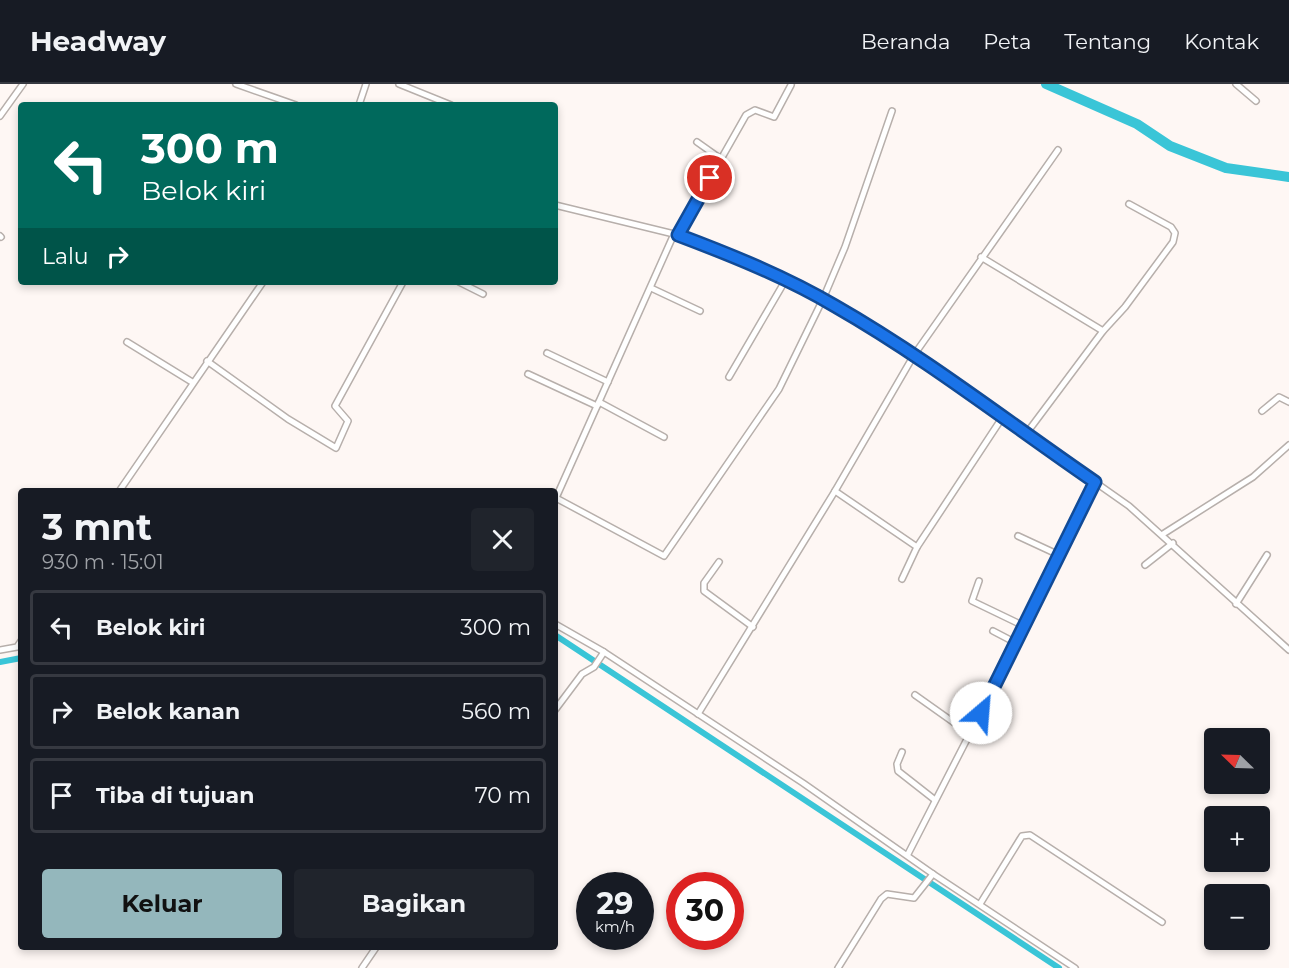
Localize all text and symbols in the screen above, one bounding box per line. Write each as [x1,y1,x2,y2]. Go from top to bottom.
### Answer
text: Headway [30,24,166,58]
text: Beranda [861,29,950,54]
text: Peta [983,29,1031,54]
text: Tentang [1064,29,1151,54]
text: Kontak [1184,29,1259,54]
text: 300 m [141,122,279,174]
icon: left [42,126,120,204]
pin [684,152,735,203]
icon: arrive [693,161,726,194]
text: Belok kiri [141,174,266,207]
icon: right [101,240,134,273]
text: Lalu [42,243,89,270]
text: 3 mnt [42,505,152,549]
button: close [471,508,534,571]
text: 930 m · 15:01 [42,550,164,574]
icon: left [45,611,78,644]
text: Belok kiri [96,614,205,641]
text: 300 m [460,614,531,641]
position arrow [949,681,1013,745]
icon: right [45,695,78,728]
text: Belok kanan [96,698,240,725]
text: 560 m [461,698,531,725]
north arrow [1204,728,1270,794]
map controls [1204,728,1270,950]
icon: arrive [45,779,78,812]
text: Tiba di tujuan [96,782,254,809]
text: 70 m [475,782,531,809]
button: + [1204,806,1270,872]
button: Keluar [42,869,282,938]
button: Bagikan [294,869,534,938]
speed limit sign: 30 [666,872,744,950]
button: − [1204,884,1270,950]
text: 29 [597,885,633,922]
text: km/h [595,917,635,936]

